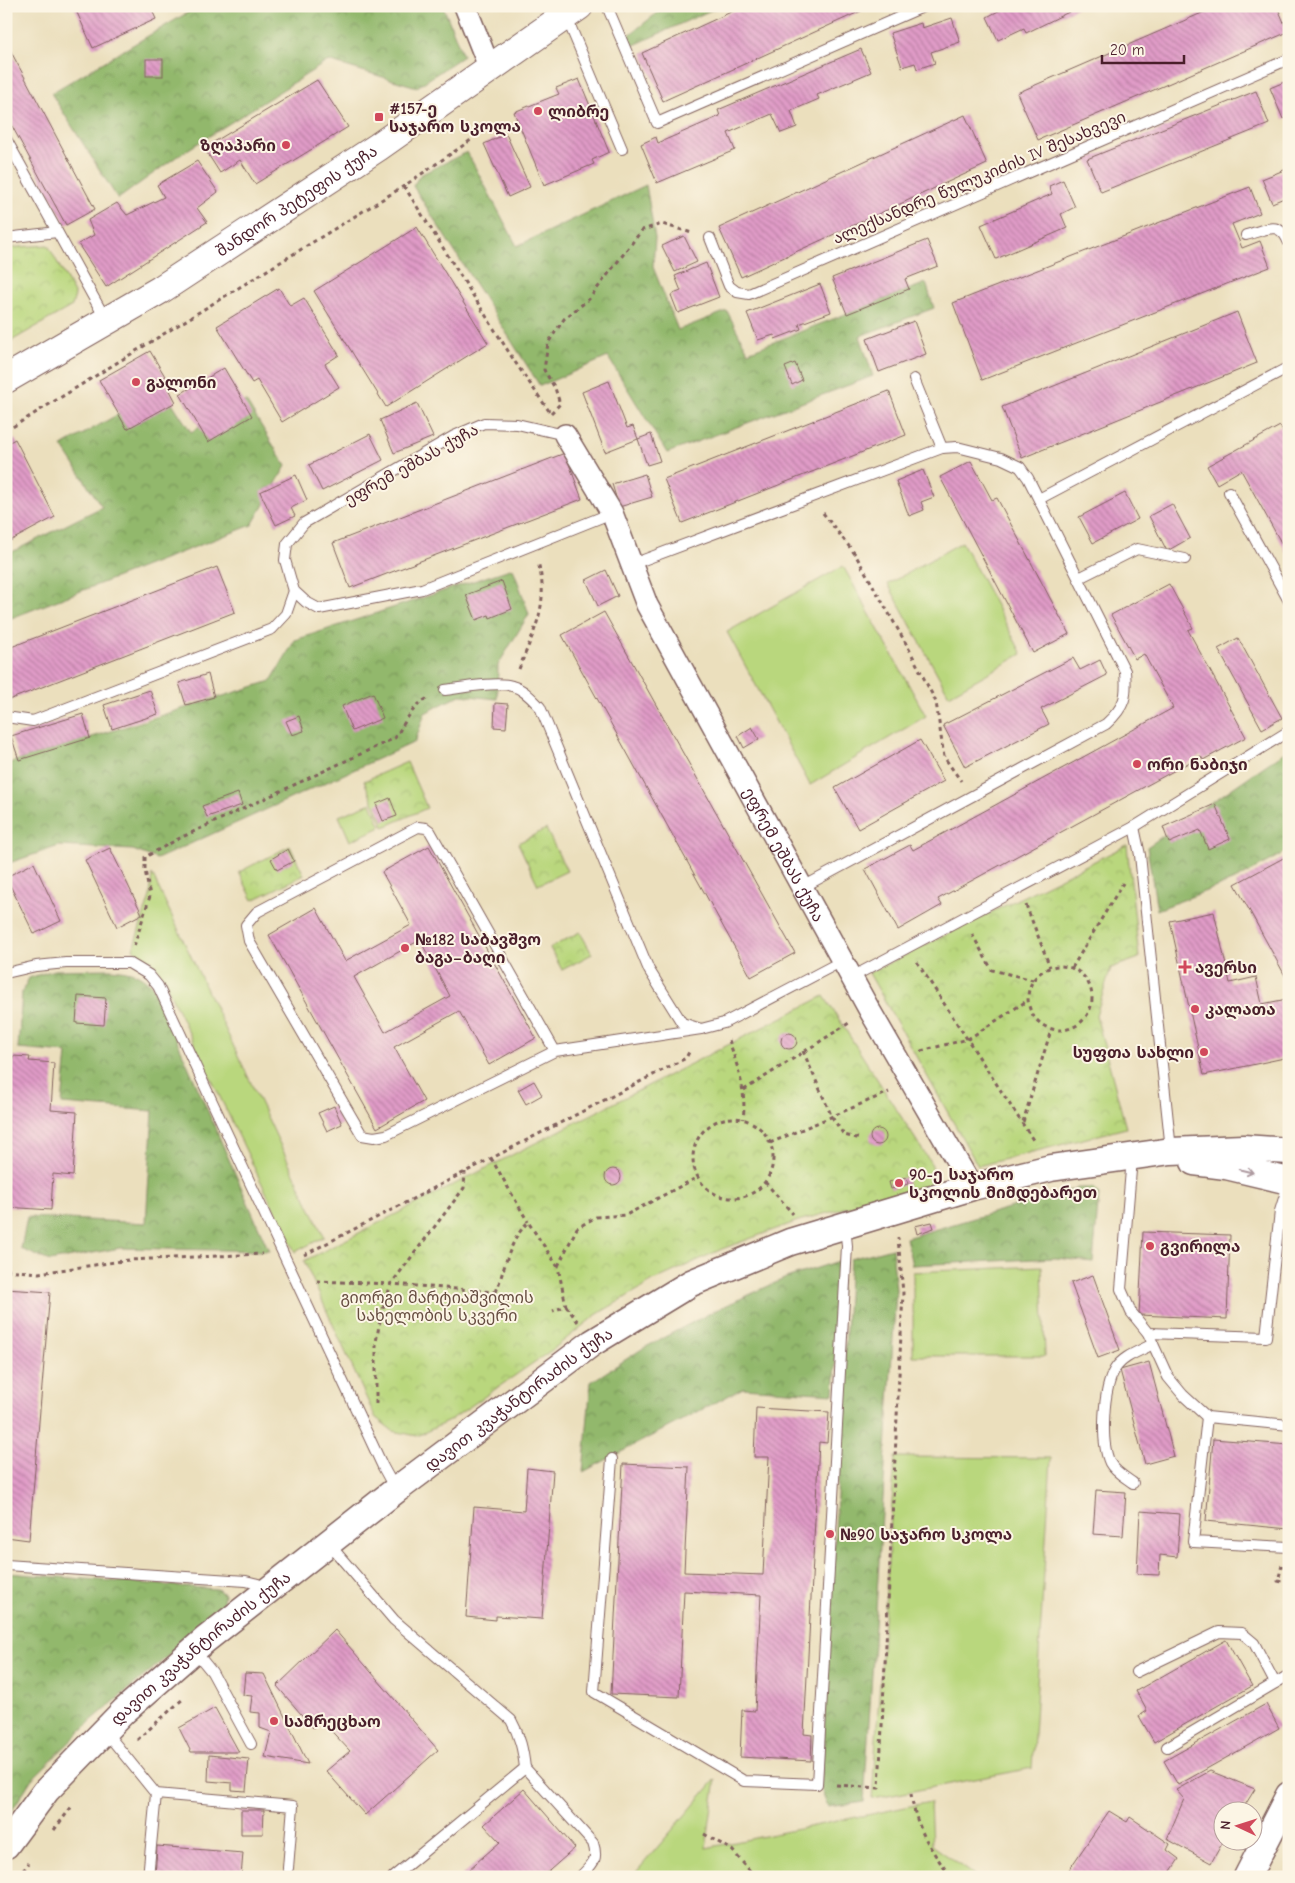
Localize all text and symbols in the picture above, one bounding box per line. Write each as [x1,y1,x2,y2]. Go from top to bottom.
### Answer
scale bar [1102,32,1185,64]
text: 20 m [1110,41,1144,59]
place label: #157-ე საჯარო სკოლა [389,100,521,137]
place label: ლიბრე [548,103,609,122]
marker: ლიბრე [532,105,544,117]
street label: ალექსანდრე წულუკიძის IV შესახვევი [830,108,1129,249]
marker: #157-ე საჯარო სკოლა [373,111,385,123]
place label: ზღაპარი [200,137,276,156]
marker: ზღაპარი [280,139,292,151]
street label: შანდორ პეტეფის ქუჩა [213,142,381,261]
place label: გალონი [146,374,217,393]
marker: გალონი [130,376,142,388]
street label: ეფრემ ეშბას ქუჩა [341,421,482,509]
place label: ორი ნაბიჯი [1147,756,1248,774]
marker: ორი ნაბიჯი [1131,758,1143,770]
street label: ეფრემ ეშბას ქუჩა [739,785,827,925]
place label: №182 საბავშვო ბაგა–ბაღი [415,931,541,968]
marker: №182 საბავშვო ბაგა–ბაღი [399,942,411,954]
place label: ავერსი [1195,959,1257,977]
marker: ავერსი [1179,961,1191,973]
place label: კალათა [1205,1001,1276,1020]
marker: კალათა [1189,1003,1201,1015]
place label: სუფთა სახლი [1073,1044,1194,1063]
marker: სუფთა სახლი [1198,1046,1210,1058]
place label: 90-ე საჯარო სკოლის მიმდებარეთ [909,1166,1097,1203]
one-way arrow [1238,1167,1254,1176]
marker: 90-ე საჯარო სკოლის მიმდებარეთ [893,1177,905,1189]
place label: გვირილა [1160,1238,1240,1257]
marker: გვირილა [1144,1240,1156,1252]
park label: გიორგი მარტიაშვილის სახელობის სკვერი [340,1289,534,1326]
street label: დავით კვაჭანტირაძის ქუჩა [422,1325,616,1476]
place label: №90 საჯარო სკოლა [840,1526,1012,1545]
marker: №90 საჯარო სკოლა [824,1528,836,1540]
street label: დავით კვაჭანტირაძის ქუჩა [107,1568,295,1730]
place label: სამრეცხაო [284,1713,381,1731]
marker: სამრეცხაო [268,1715,280,1727]
north arrow [1212,1800,1262,1850]
text: N [1217,1820,1234,1830]

